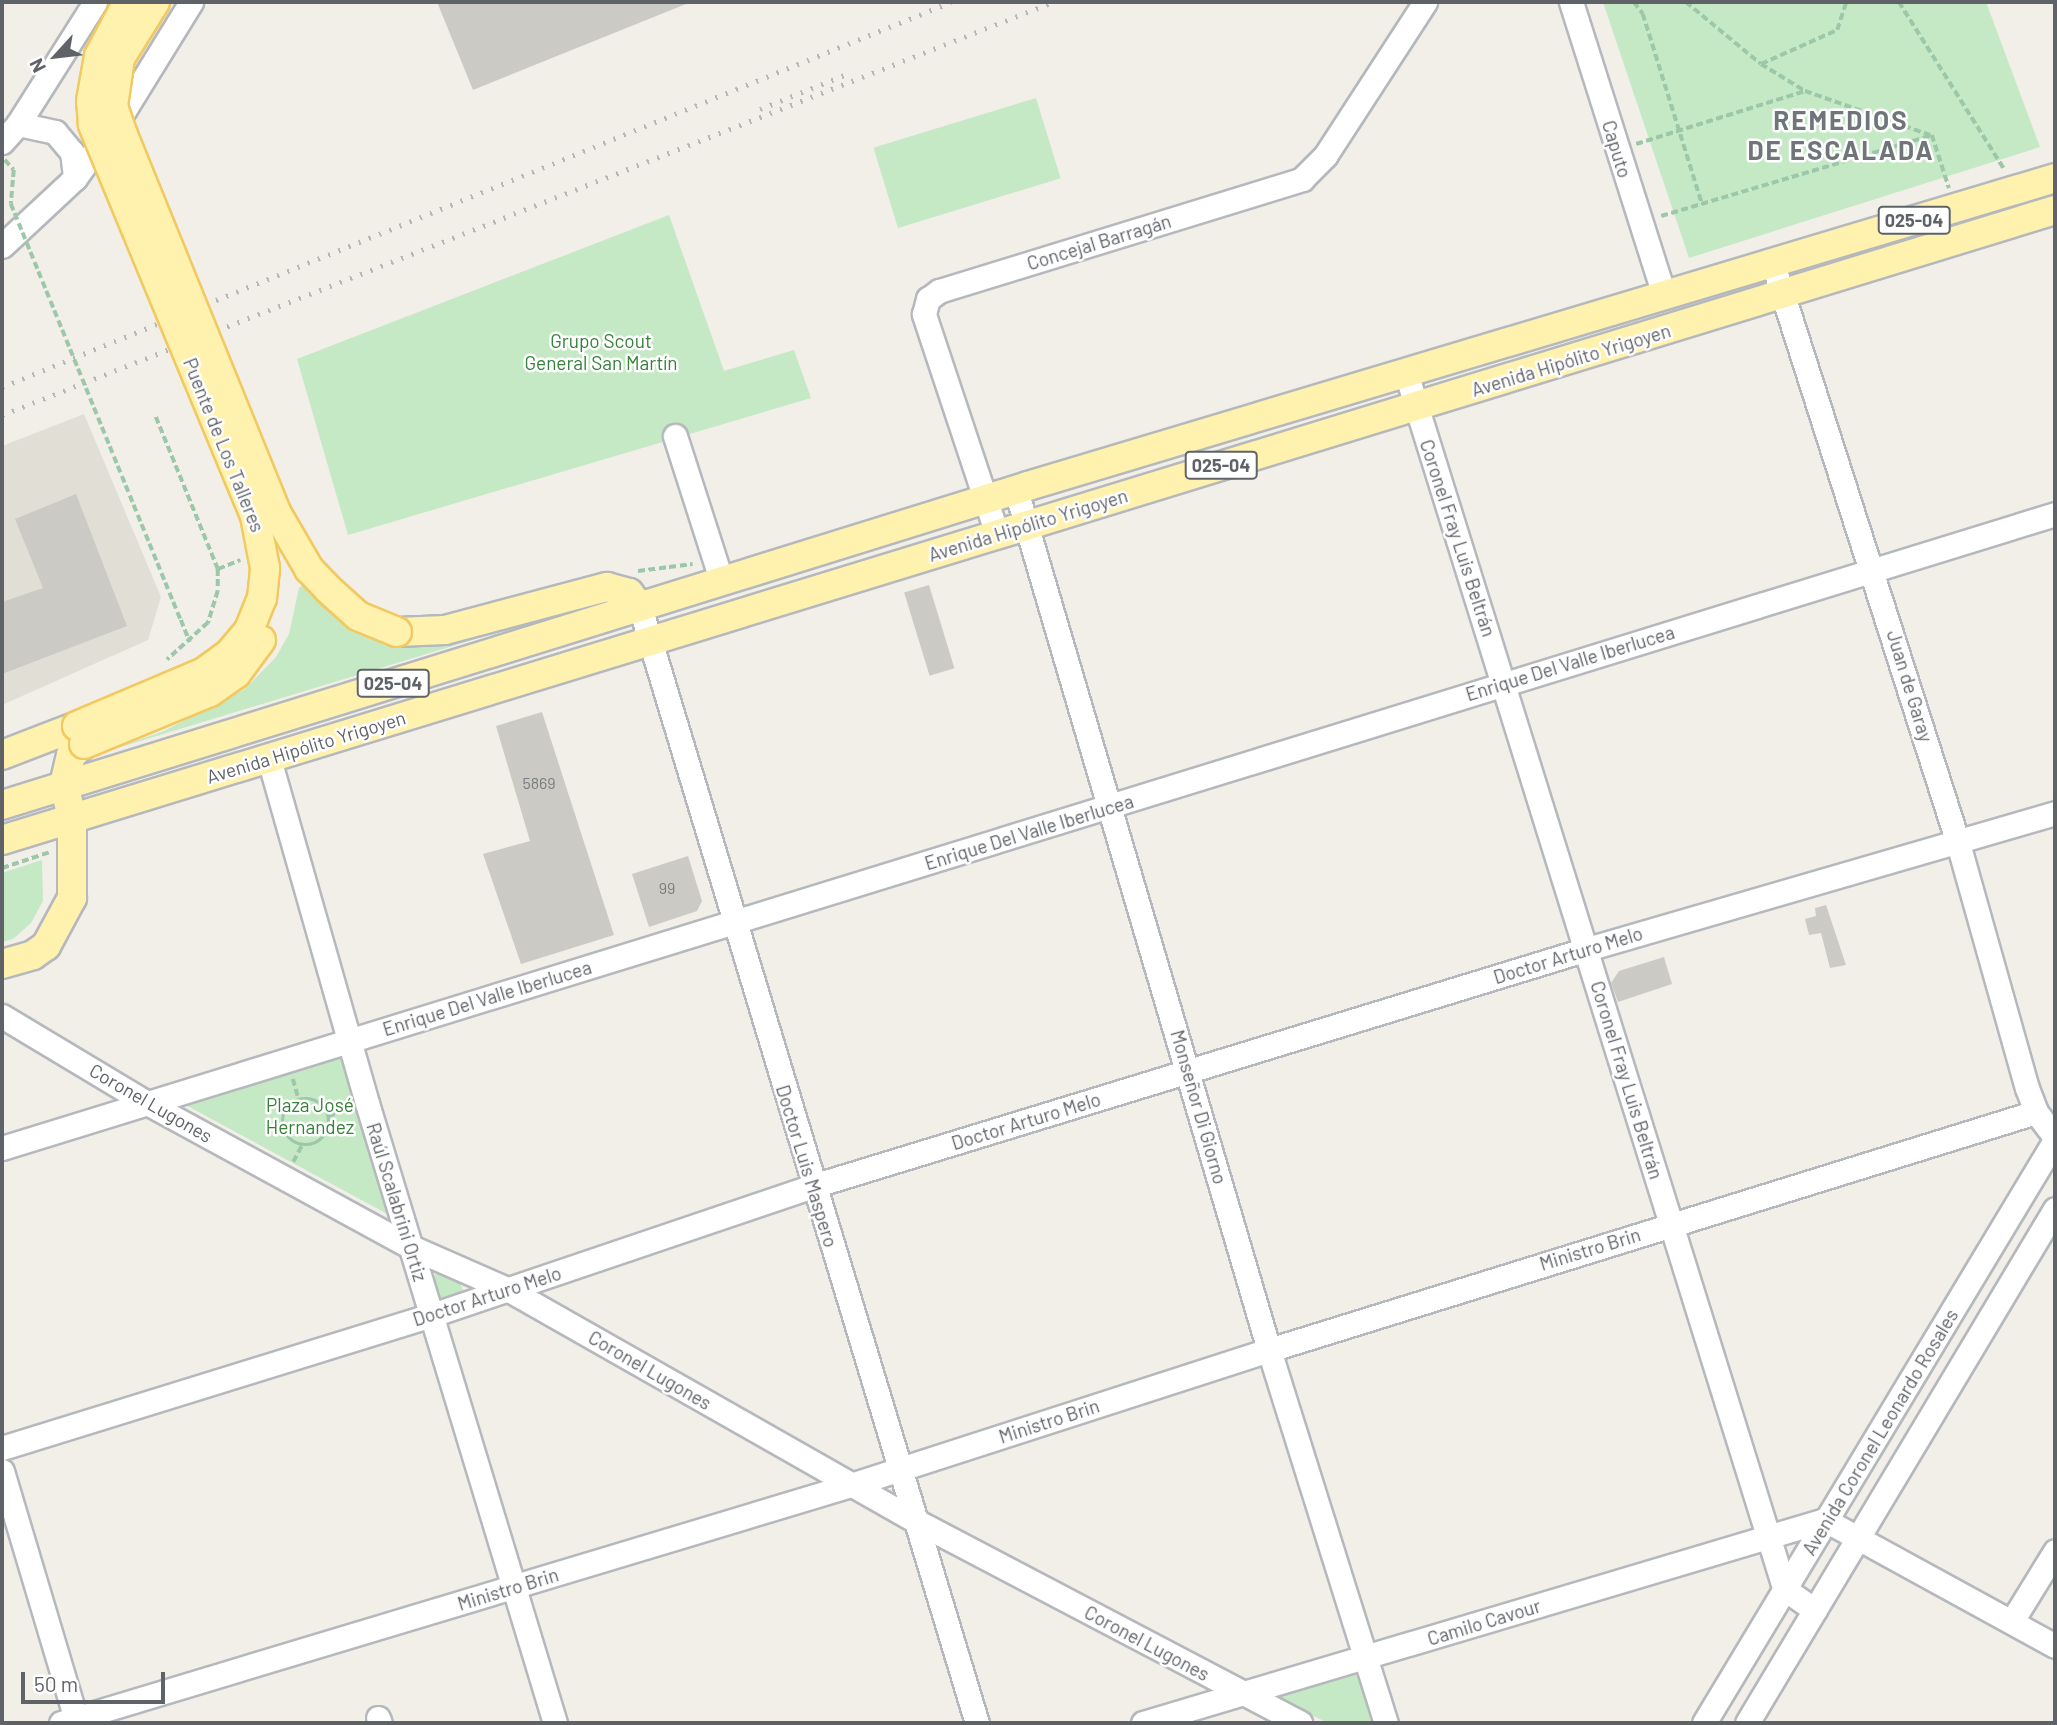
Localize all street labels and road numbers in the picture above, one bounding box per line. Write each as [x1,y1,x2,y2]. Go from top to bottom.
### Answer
street label: Caputo [1598,118,1636,180]
road number: 025-04 [1877,205,1951,234]
street label: Concejal Barragán [1024,209,1174,275]
street label: Avenida Hipólito Yrigoyen [1469,319,1673,401]
street label: Puente de Los Talleres [179,355,269,535]
street label: Coronel Fray Luis Beltrán [1415,437,1501,639]
road number: 025-04 [1184,450,1258,480]
street label: Avenida Hipólito Yrigoyen [926,484,1130,566]
street label: Enrique Del Valle Iberlucea [1463,620,1677,706]
street label: Juan de Garay [1882,627,1938,745]
road number: 025-04 [356,668,430,698]
street label: Avenida Hipólito Yrigoyen [204,706,408,788]
street label: Enrique Del Valle Iberlucea [922,789,1136,875]
street label: Doctor Arturo Melo [1491,921,1645,989]
street label: Enrique Del Valle Iberlucea [380,955,594,1041]
street label: Coronel Fray Luis Beltrán [1586,978,1668,1182]
street label: Monseñor Di Giorno [1166,1027,1232,1187]
street label: Coronel Lugones [85,1059,217,1147]
street label: Doctor Luis Maspero [771,1082,843,1250]
street label: Doctor Arturo Melo [949,1087,1103,1155]
street label: Raúl Scalabrini Ortiz [362,1120,432,1284]
street label: Ministro Brin [1537,1223,1643,1275]
street label: Doctor Arturo Melo [410,1261,564,1331]
street label: Avenida Coronel Leonardo Rosales [1797,1305,1963,1559]
street label: Coronel Lugones [584,1326,716,1414]
street label: Ministro Brin [996,1394,1102,1448]
street label: Ministro Brin [455,1563,561,1615]
street label: Camilo Cavour [1425,1594,1543,1650]
street label: Coronel Lugones [1081,1601,1213,1685]

